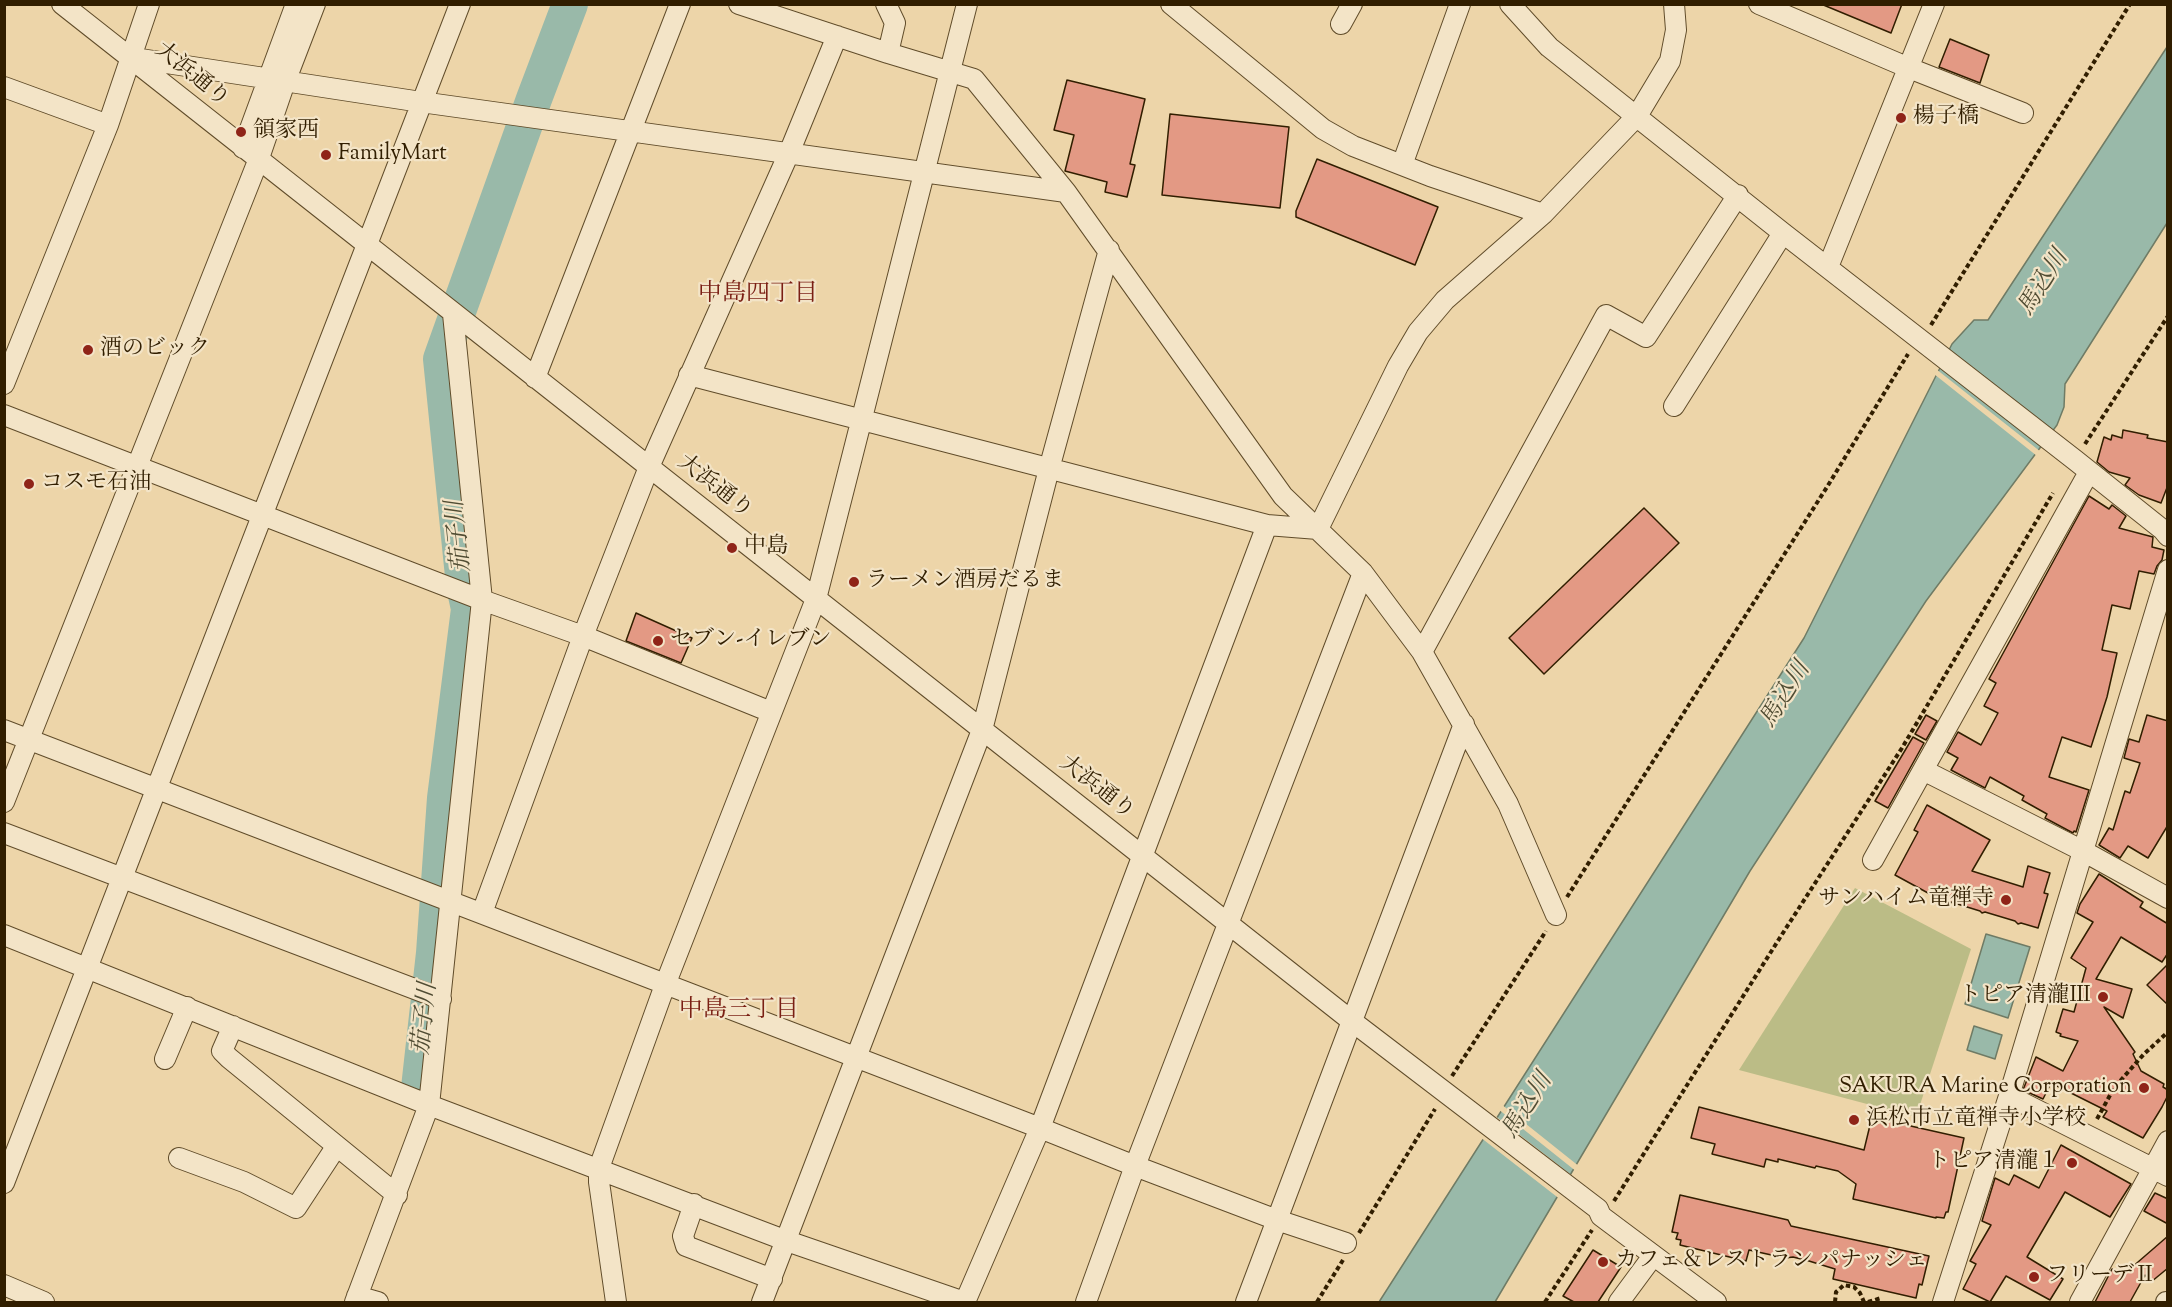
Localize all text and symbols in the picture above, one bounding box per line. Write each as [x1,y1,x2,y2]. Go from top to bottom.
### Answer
street label: 大浜通り [148,38,234,114]
place label: 楊子橋 [1913,105,1979,131]
marker: 楊子橋 [1894,111,1908,125]
place label: 領家西 [253,119,319,145]
marker: 領家西 [234,125,248,139]
place label: FamilyMart [338,142,447,168]
marker: FamilyMart [319,148,333,162]
water label: 馬込川 [2014,246,2076,322]
district label: 中島四丁目 [698,282,818,310]
place label: 酒のビック [100,337,210,363]
marker: 酒のビック [81,343,95,357]
street label: 大浜通り [671,451,757,525]
place label: コスモ石油 [41,471,151,497]
marker: コスモ石油 [22,477,36,491]
water label: 茄子川 [443,499,479,573]
place label: 中島 [744,535,788,561]
marker: 中島 [725,541,739,555]
place label: ラーメン酒房だるま [866,569,1064,595]
marker: ラーメン酒房だるま [847,575,861,589]
place label: セブン-イレブン [670,628,831,654]
marker: セブン-イレブン [651,634,665,648]
water label: 馬込川 [1756,658,1818,734]
street label: 大浜通り [1053,752,1139,826]
place label: サンハイム竜禅寺 [1818,887,1994,913]
marker: サンハイム竜禅寺 [1999,893,2013,907]
water label: 茄子川 [409,982,445,1056]
place label: トピア清瀧Ⅲ [1959,984,2091,1010]
marker: トピア清瀧Ⅲ [2096,990,2110,1004]
district label: 中島三丁目 [679,998,799,1026]
water label: 馬込川 [1498,1069,1560,1145]
place label: SAKURA Marine Corporation [1839,1075,2132,1101]
marker: SAKURA Marine Corporation [2137,1081,2151,1095]
place label: 浜松市立竜禅寺小学校 [1866,1107,2086,1133]
marker: 浜松市立竜禅寺小学校 [1847,1113,1861,1127]
place label: トピア清瀧１ [1928,1150,2060,1176]
marker: トピア清瀧１ [2065,1156,2079,1170]
place label: カフェ＆レストラン パナッシェ [1615,1249,1928,1275]
marker: カフェ＆レストラン パナッシェ [1596,1255,1610,1269]
place label: フリーデⅡ [2046,1264,2156,1290]
marker: フリーデⅡ [2027,1270,2041,1284]

